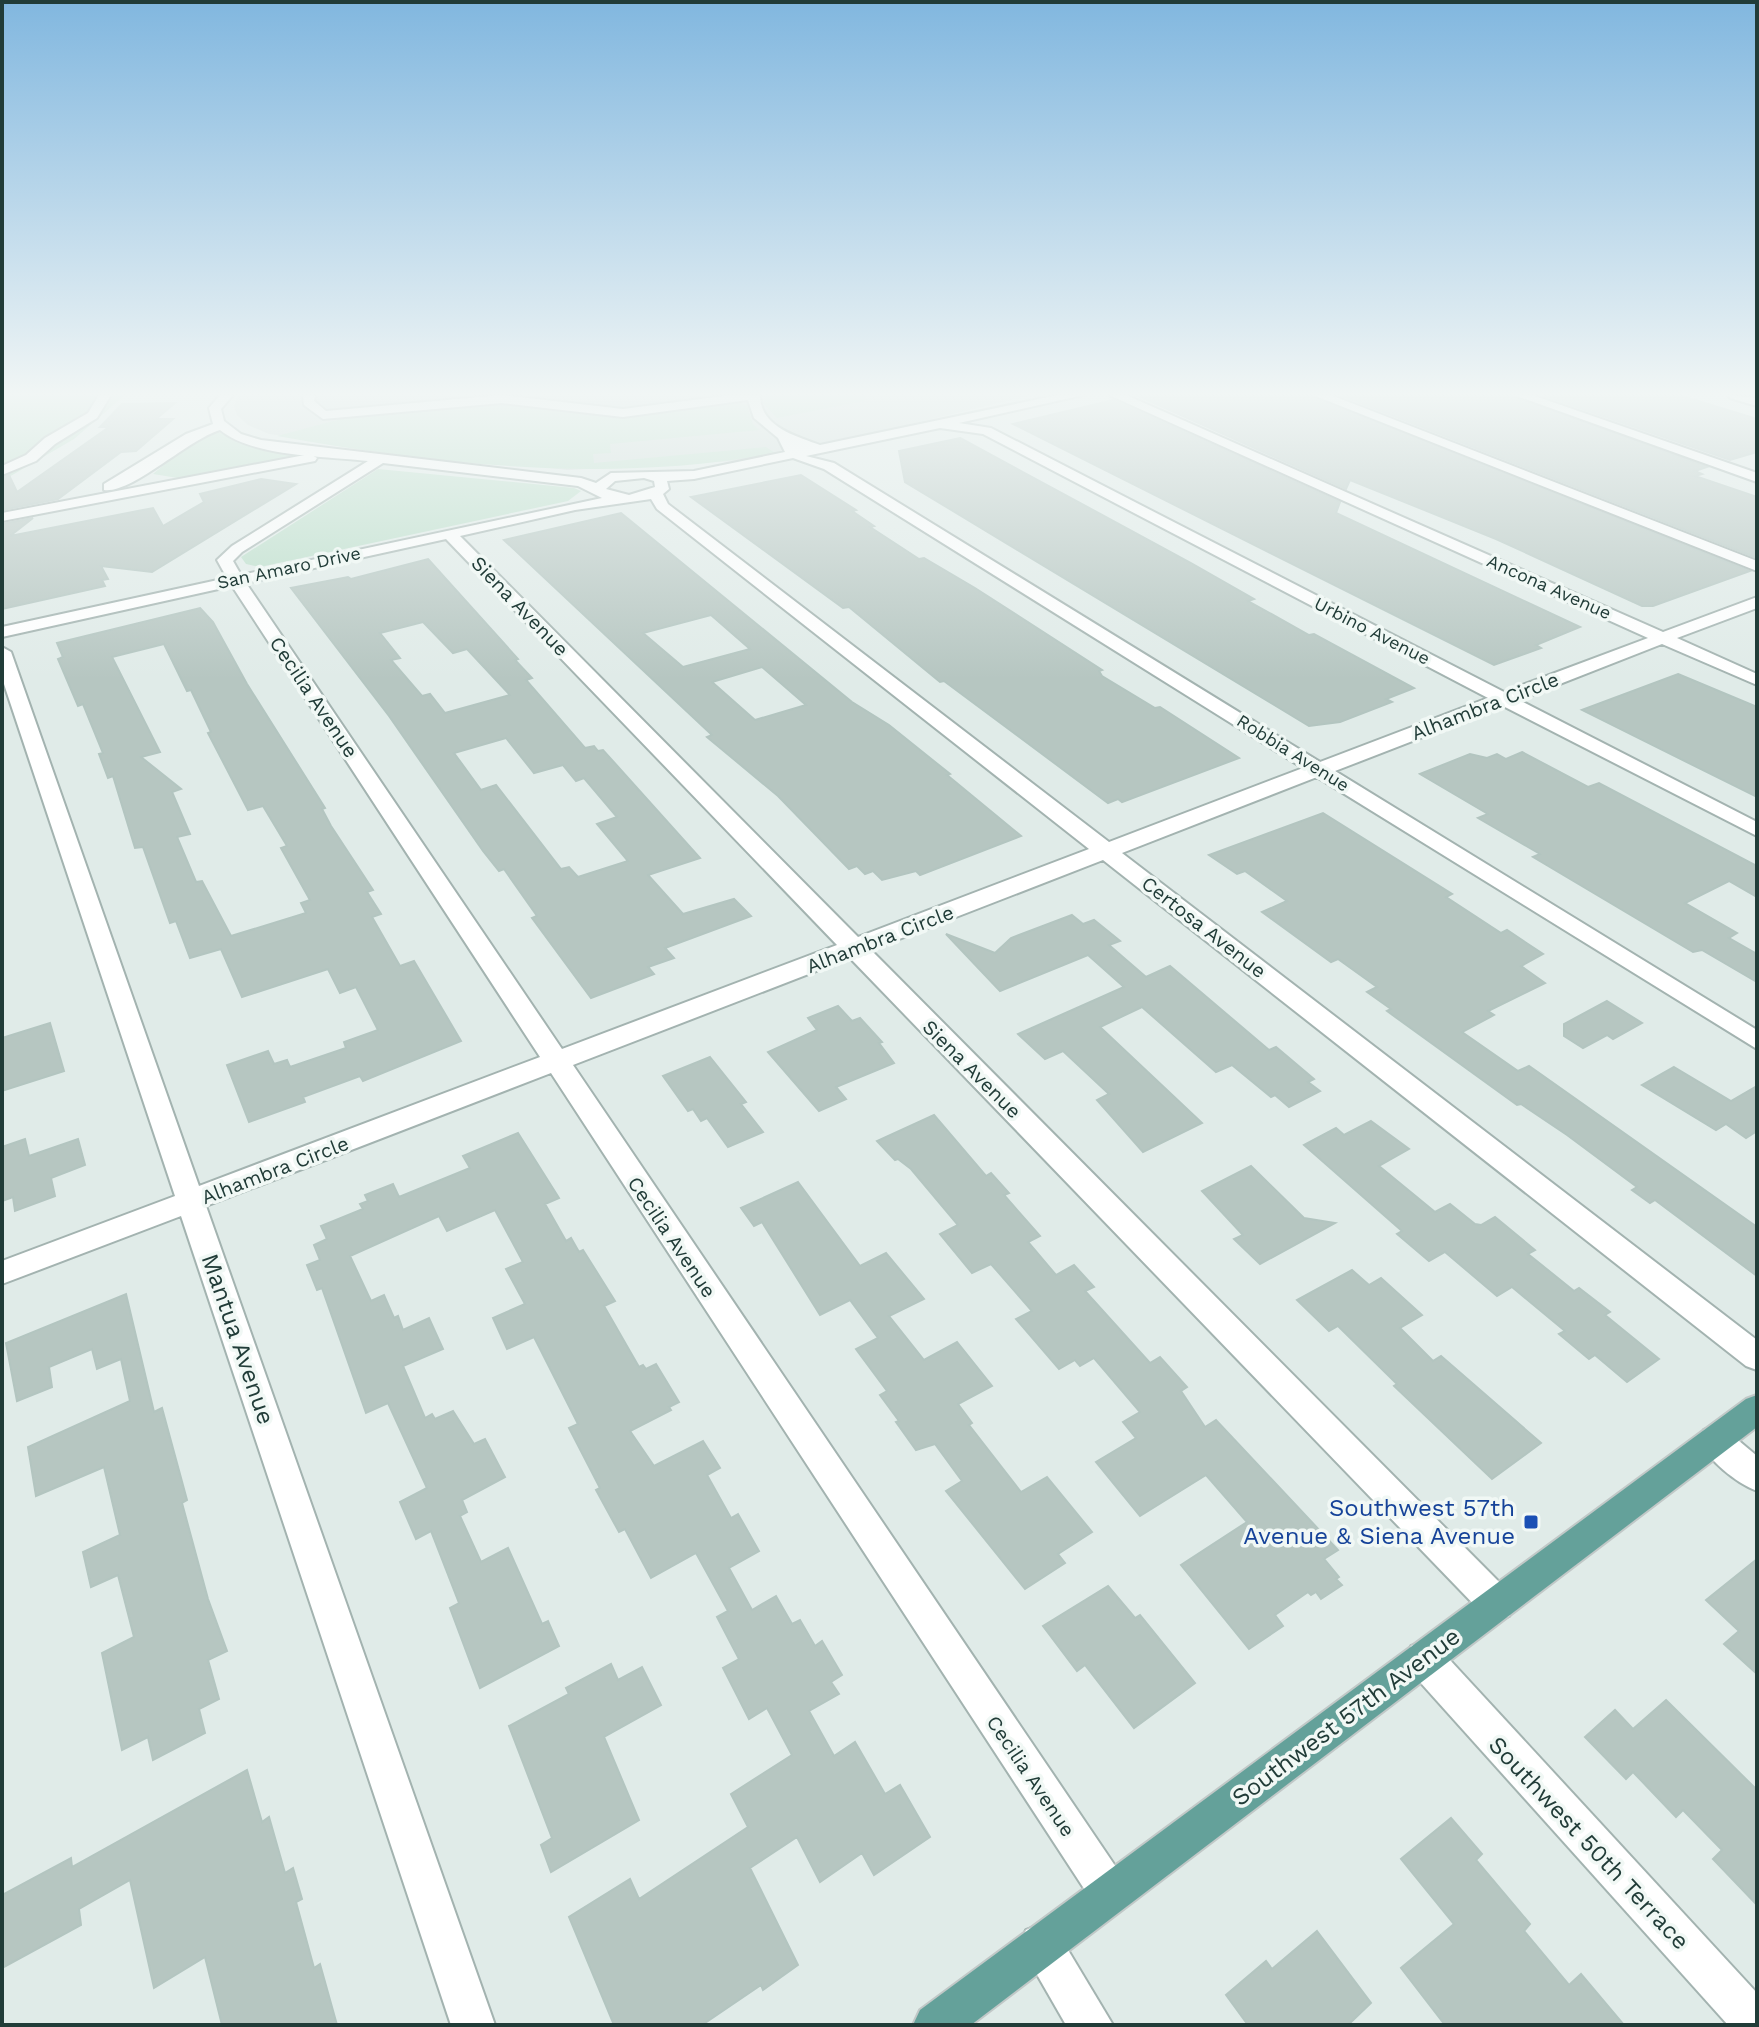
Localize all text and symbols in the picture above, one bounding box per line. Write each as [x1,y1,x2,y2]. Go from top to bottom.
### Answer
street label: San Amaro Drive [215,542,363,593]
street label: Ancona Avenue [1484,550,1615,623]
street label: Siena Avenue [466,551,574,661]
street label: Urbino Avenue [1311,592,1434,669]
street label: Cecilia Avenue [265,632,363,762]
street label: Alhambra Circle [1408,667,1562,745]
street label: Robbia Avenue [1233,710,1353,796]
street label: Certosa Avenue [1137,871,1271,983]
street label: Alhambra Circle [803,900,957,978]
street label: Siena Avenue [918,1015,1026,1123]
street label: Alhambra Circle [198,1131,352,1209]
street label: Cecilia Avenue [623,1172,721,1302]
street label: Mantua Avenue [196,1250,280,1428]
place label: Southwest 57th Avenue & Siena Avenue [1243,1494,1515,1550]
marker: Southwest 57th Avenue & Siena Avenue [1522,1513,1540,1531]
street label: Southwest 57th Avenue [1226,1622,1466,1812]
street label: Cecilia Avenue [982,1711,1080,1841]
street label: Southwest 50th Terrace [1483,1731,1695,1955]

